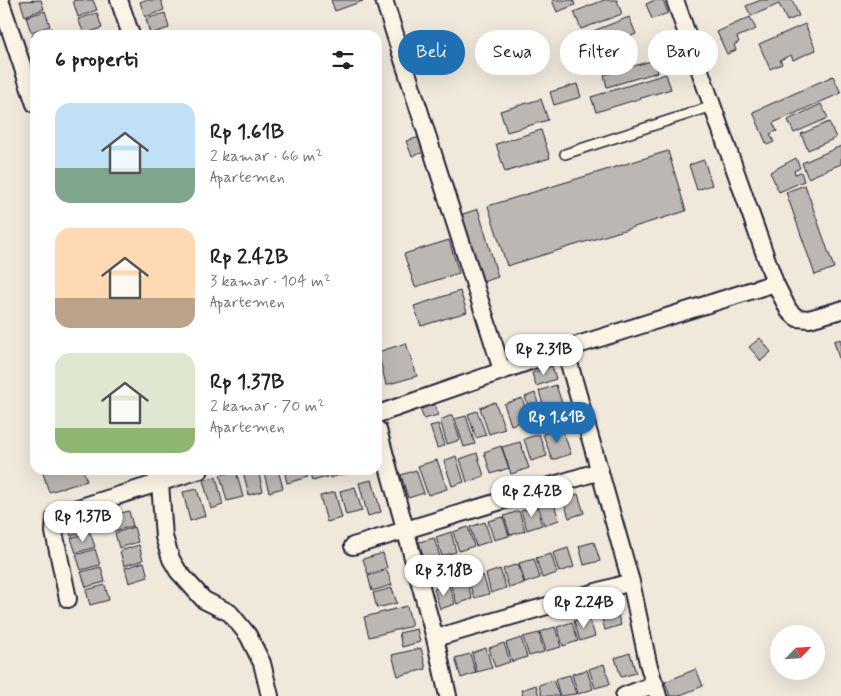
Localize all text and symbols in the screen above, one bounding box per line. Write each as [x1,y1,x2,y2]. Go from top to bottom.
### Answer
chip: Beli [398,30,465,75]
chip: Sewa [475,30,550,75]
chip: Filter [560,30,638,75]
chip: Baru [648,30,718,75]
text: 6 properti [55,46,138,74]
icon: filters [329,46,357,74]
text: Rp 1.61B [210,118,284,146]
icon: home [95,123,155,183]
text: 2 kamar · 66 m² [210,146,323,167]
text: Apartemen [210,167,285,188]
text: Rp 2.42B [210,243,288,271]
icon: home [95,248,155,308]
text: 3 kamar · 104 m² [210,271,331,292]
text: Apartemen [210,292,285,313]
pin: Rp 2.31B [492,334,596,376]
text: Rp 2.31B [516,339,572,360]
text: Rp 1.37B [210,368,284,396]
icon: home [95,373,155,433]
text: 2 kamar · 70 m² [210,396,325,417]
pin: Rp 1.61B [505,402,609,444]
text: Rp 1.61B [529,407,585,428]
text: Apartemen [210,417,285,438]
pin: Rp 2.42B [480,476,584,518]
text: Rp 2.42B [502,481,562,502]
pin: Rp 1.37B [31,500,135,543]
text: Rp 1.37B [55,506,111,527]
pin: Rp 3.18B [392,554,496,597]
text: Rp 3.18B [415,560,473,581]
pin: Rp 2.24B [532,586,636,629]
text: Rp 2.24B [554,592,614,613]
north arrow [770,625,825,680]
map controls [770,625,825,680]

